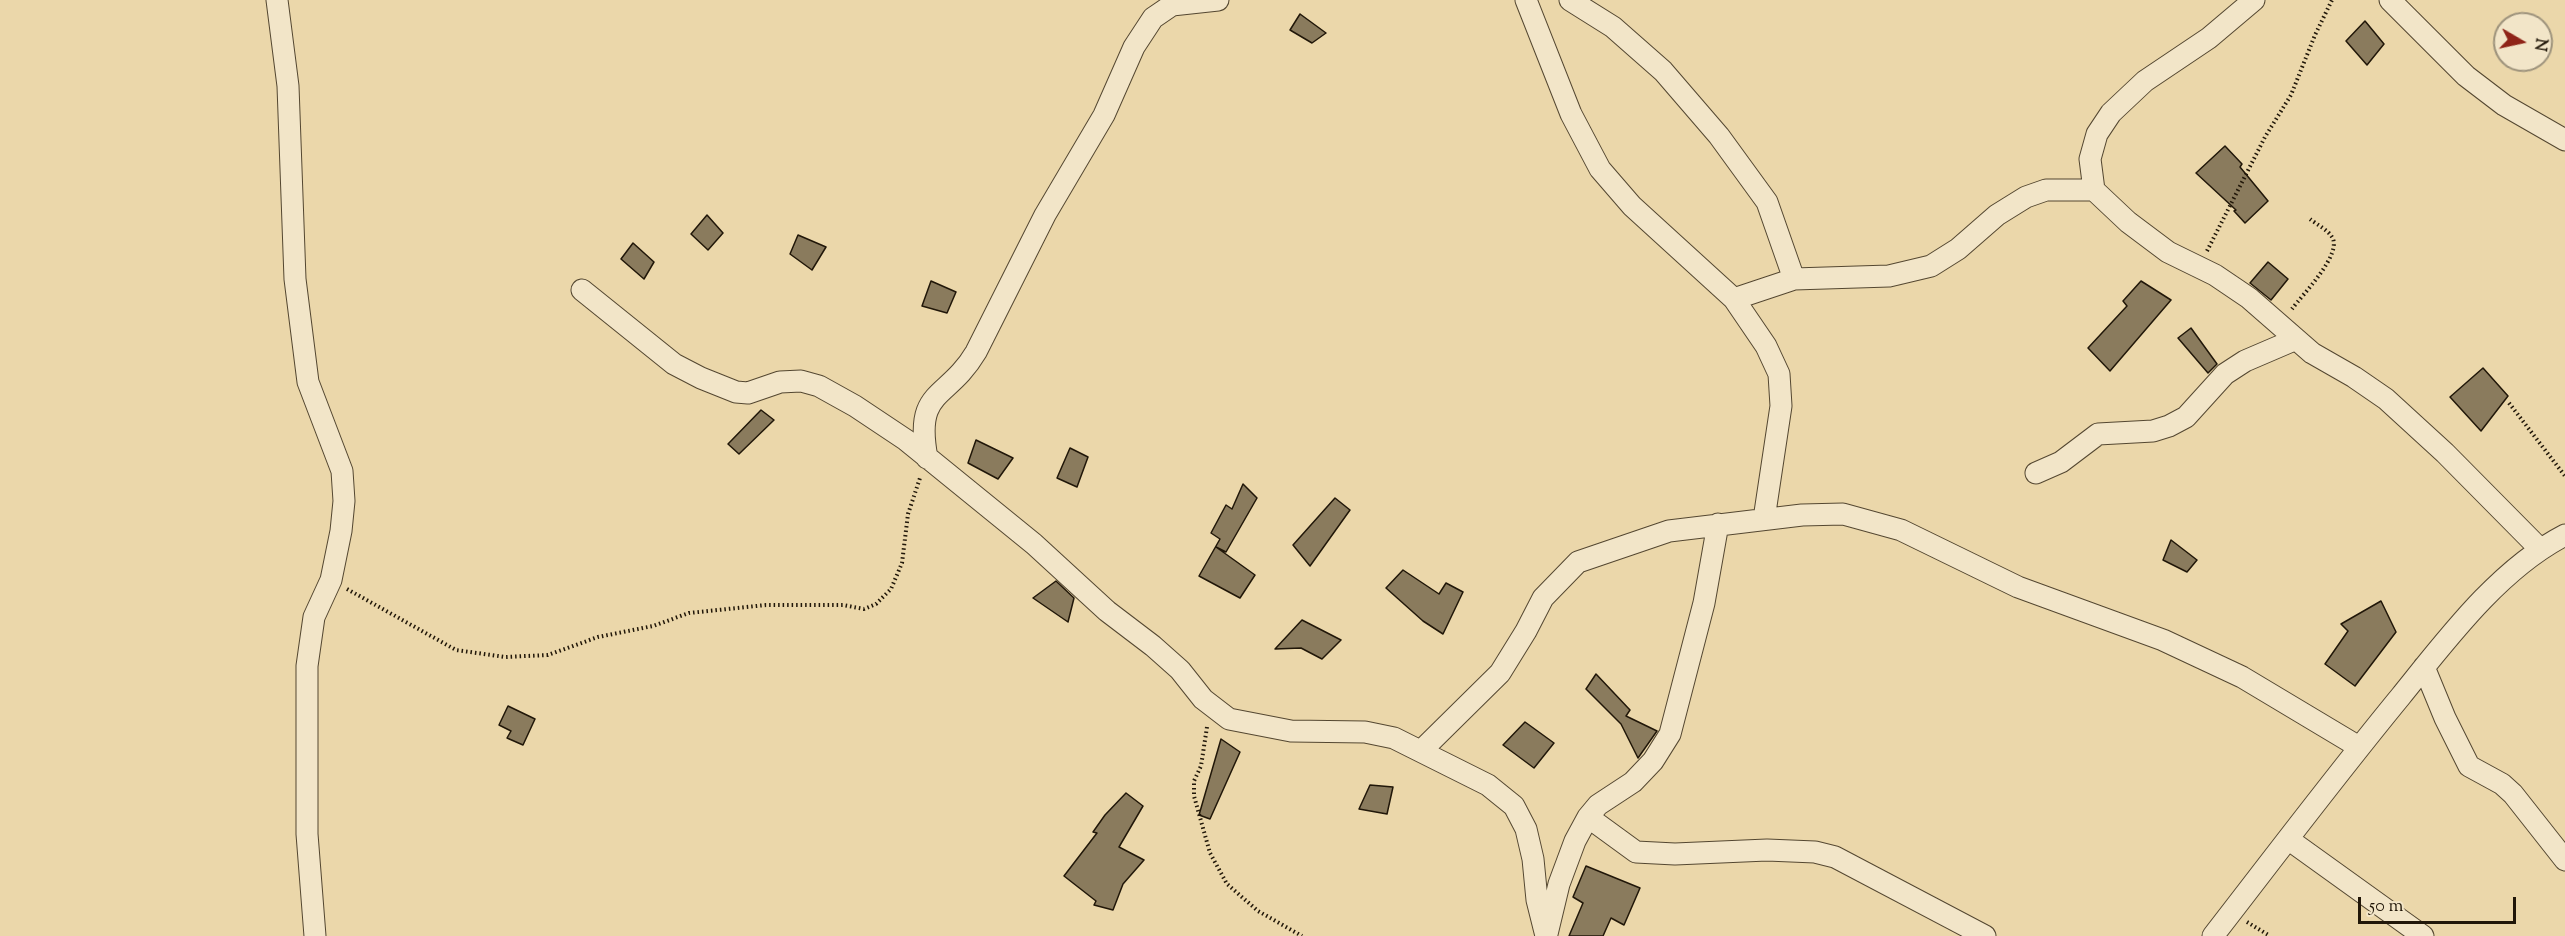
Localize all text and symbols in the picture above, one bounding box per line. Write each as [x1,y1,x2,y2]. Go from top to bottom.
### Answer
north arrow [2493,12,2553,72]
text: N [2527,36,2552,53]
scale bar [2361,885,2518,923]
text: 50 m [2369,894,2403,920]

